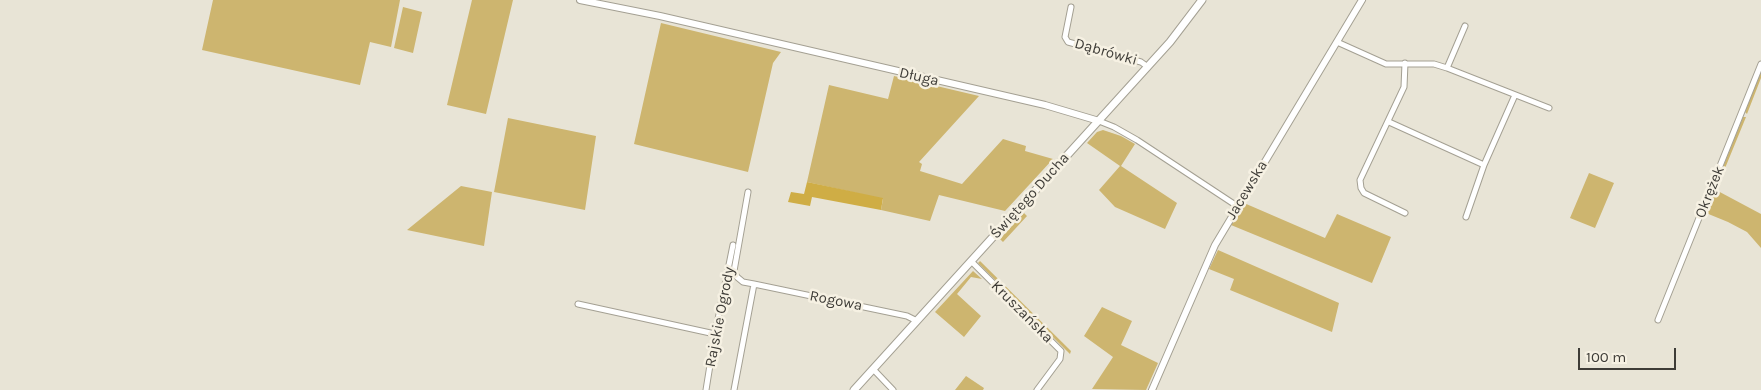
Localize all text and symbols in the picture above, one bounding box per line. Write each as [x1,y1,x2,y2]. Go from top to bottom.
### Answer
street label: Dąbrówki [1073,34,1139,70]
street label: Długa [898,64,940,90]
street label: Świętego Ducha [987,149,1073,243]
street label: Jacewska [1222,157,1272,223]
street label: Okrężek [1691,163,1729,221]
street label: Rajskie Ogrody [701,265,739,369]
street label: Kruszańska [987,277,1057,347]
street label: Rogowa [808,287,864,315]
scale bar [1581,338,1678,370]
text: 100 m [1586,348,1626,366]

